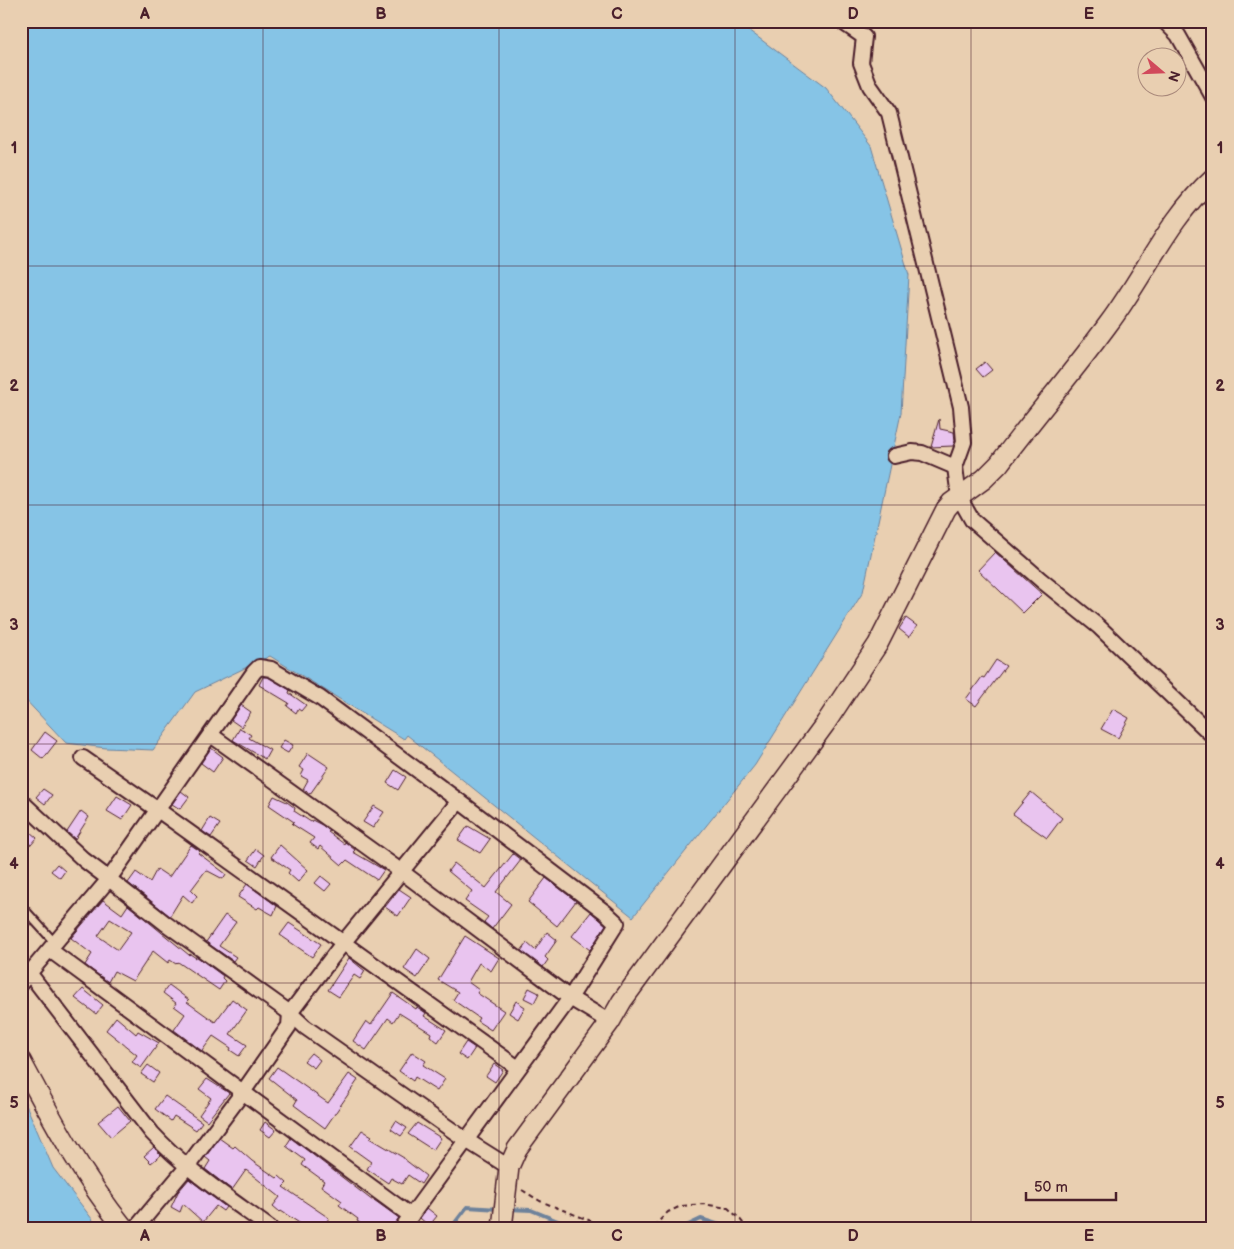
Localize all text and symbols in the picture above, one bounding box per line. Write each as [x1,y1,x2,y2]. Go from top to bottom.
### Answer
text: A [139,5,150,24]
text: B [375,5,387,24]
text: C [611,5,623,24]
text: D [847,5,859,24]
text: E [1084,5,1094,24]
north arrow [1136,48,1186,98]
text: N [1164,68,1184,84]
text: 1 [11,139,17,158]
text: 1 [1217,139,1223,158]
text: 2 [9,377,19,396]
text: 2 [1215,377,1225,396]
text: 3 [9,616,19,635]
text: 3 [1215,616,1225,635]
text: 4 [9,855,19,874]
text: 4 [1215,855,1225,874]
text: 5 [9,1094,19,1113]
text: 5 [1215,1094,1225,1113]
scale bar [1026,1169,1116,1201]
text: 50 m [1034,1178,1068,1197]
text: A [139,1227,150,1246]
text: B [375,1227,387,1246]
text: C [611,1227,623,1246]
text: D [847,1227,859,1246]
text: E [1084,1227,1094,1246]

